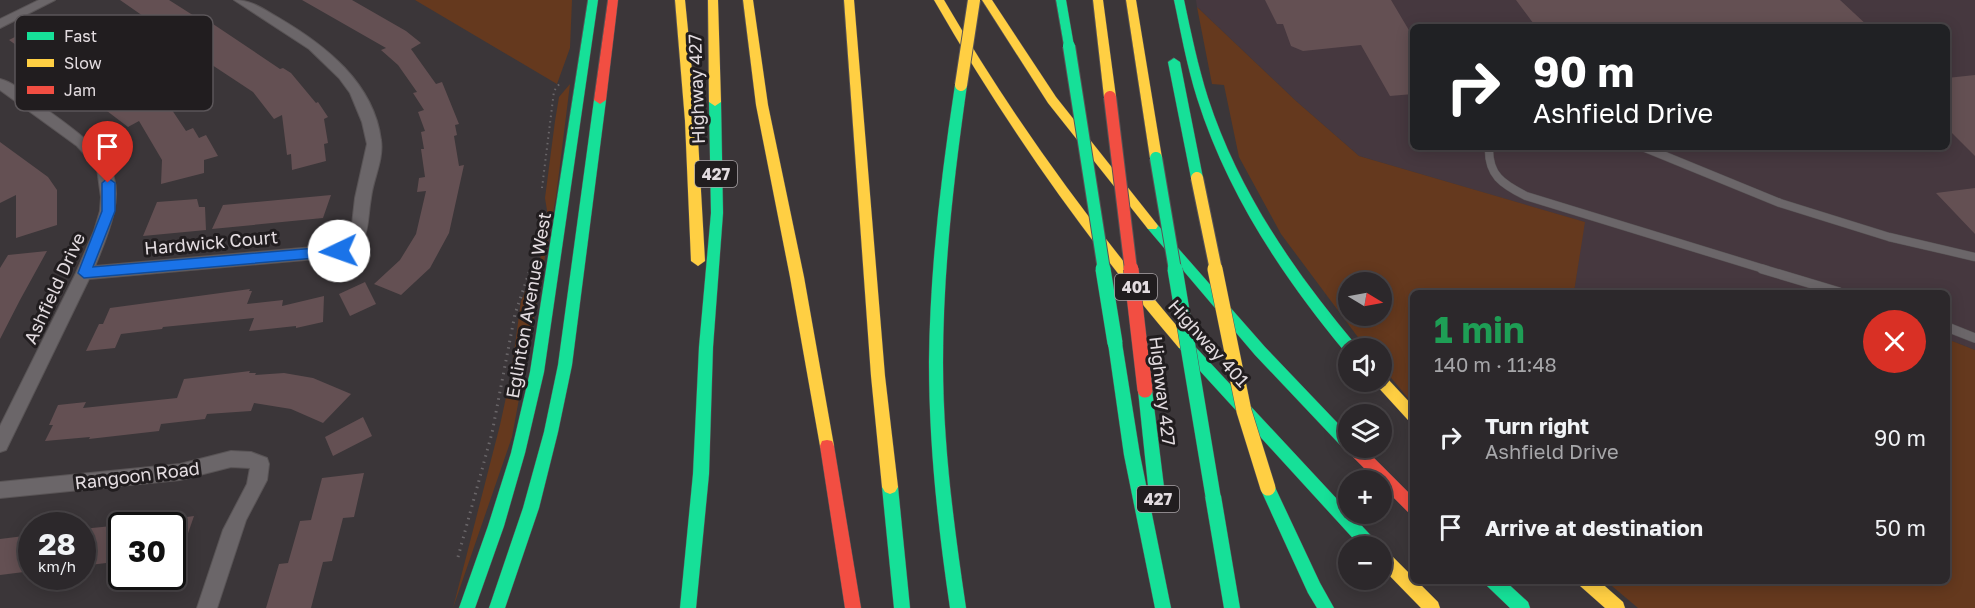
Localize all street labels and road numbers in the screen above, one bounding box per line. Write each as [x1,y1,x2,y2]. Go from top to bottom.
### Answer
street label: Highway 427 [683,34,709,144]
road number: 427 [695,161,737,187]
street label: Eglinton Avenue West [501,210,555,400]
street label: Hardwick Court [143,225,279,259]
street label: Ashfield Drive [19,229,89,347]
road number: 401 [1115,274,1157,300]
street label: Highway 401 [1164,295,1254,391]
street label: Highway 427 [1145,335,1181,447]
street label: Rangoon Road [73,456,201,494]
road number: 427 [1137,486,1179,512]

